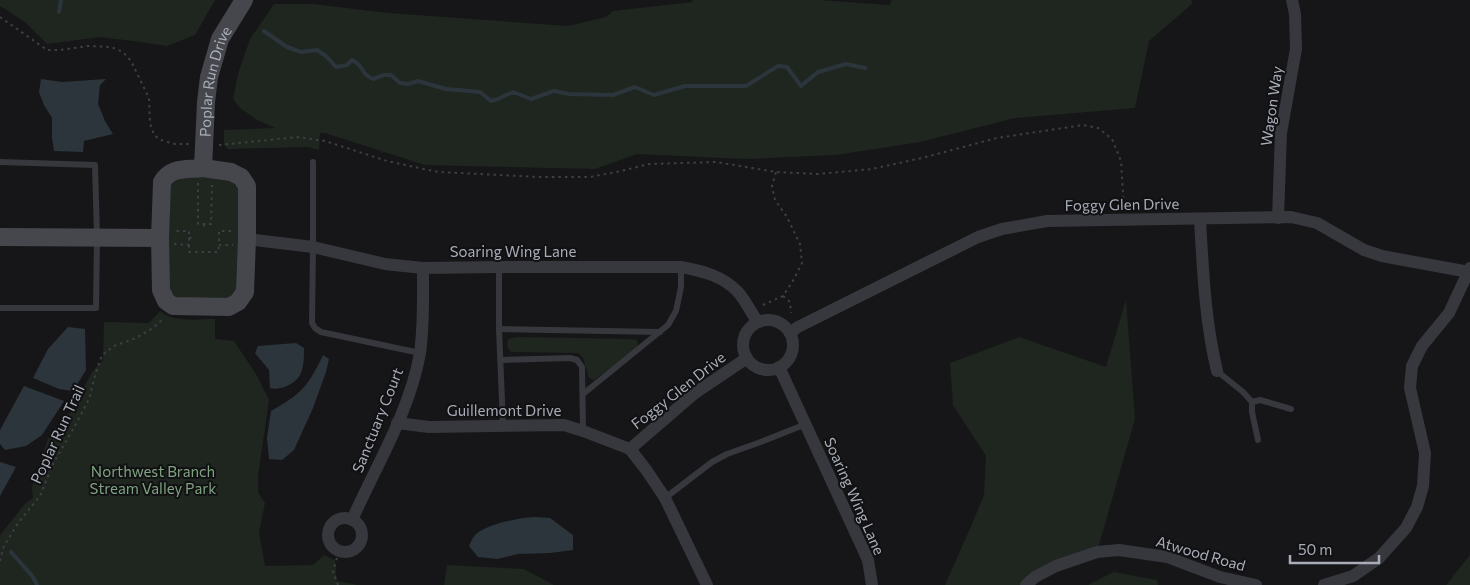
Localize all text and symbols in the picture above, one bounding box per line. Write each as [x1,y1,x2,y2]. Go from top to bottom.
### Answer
street label: Poplar Run Drive [195,22,235,137]
street label: Wagon Way [1256,65,1286,147]
street label: Foggy Glen Drive [1065,194,1180,214]
street label: Soaring Wing Lane [450,242,576,260]
street label: Foggy Glen Drive [627,348,729,432]
street label: Sanctuary Court [348,365,406,475]
street label: Poplar Run Trail [26,382,88,486]
street label: Guillemont Drive [447,401,561,419]
street label: Soaring Wing Lane [821,434,889,558]
park label: Northwest Branch Stream Valley Park [90,462,216,497]
street label: Atwood Road [1154,532,1248,574]
scale bar [1290,532,1379,564]
text: 50 m [1298,540,1332,558]

